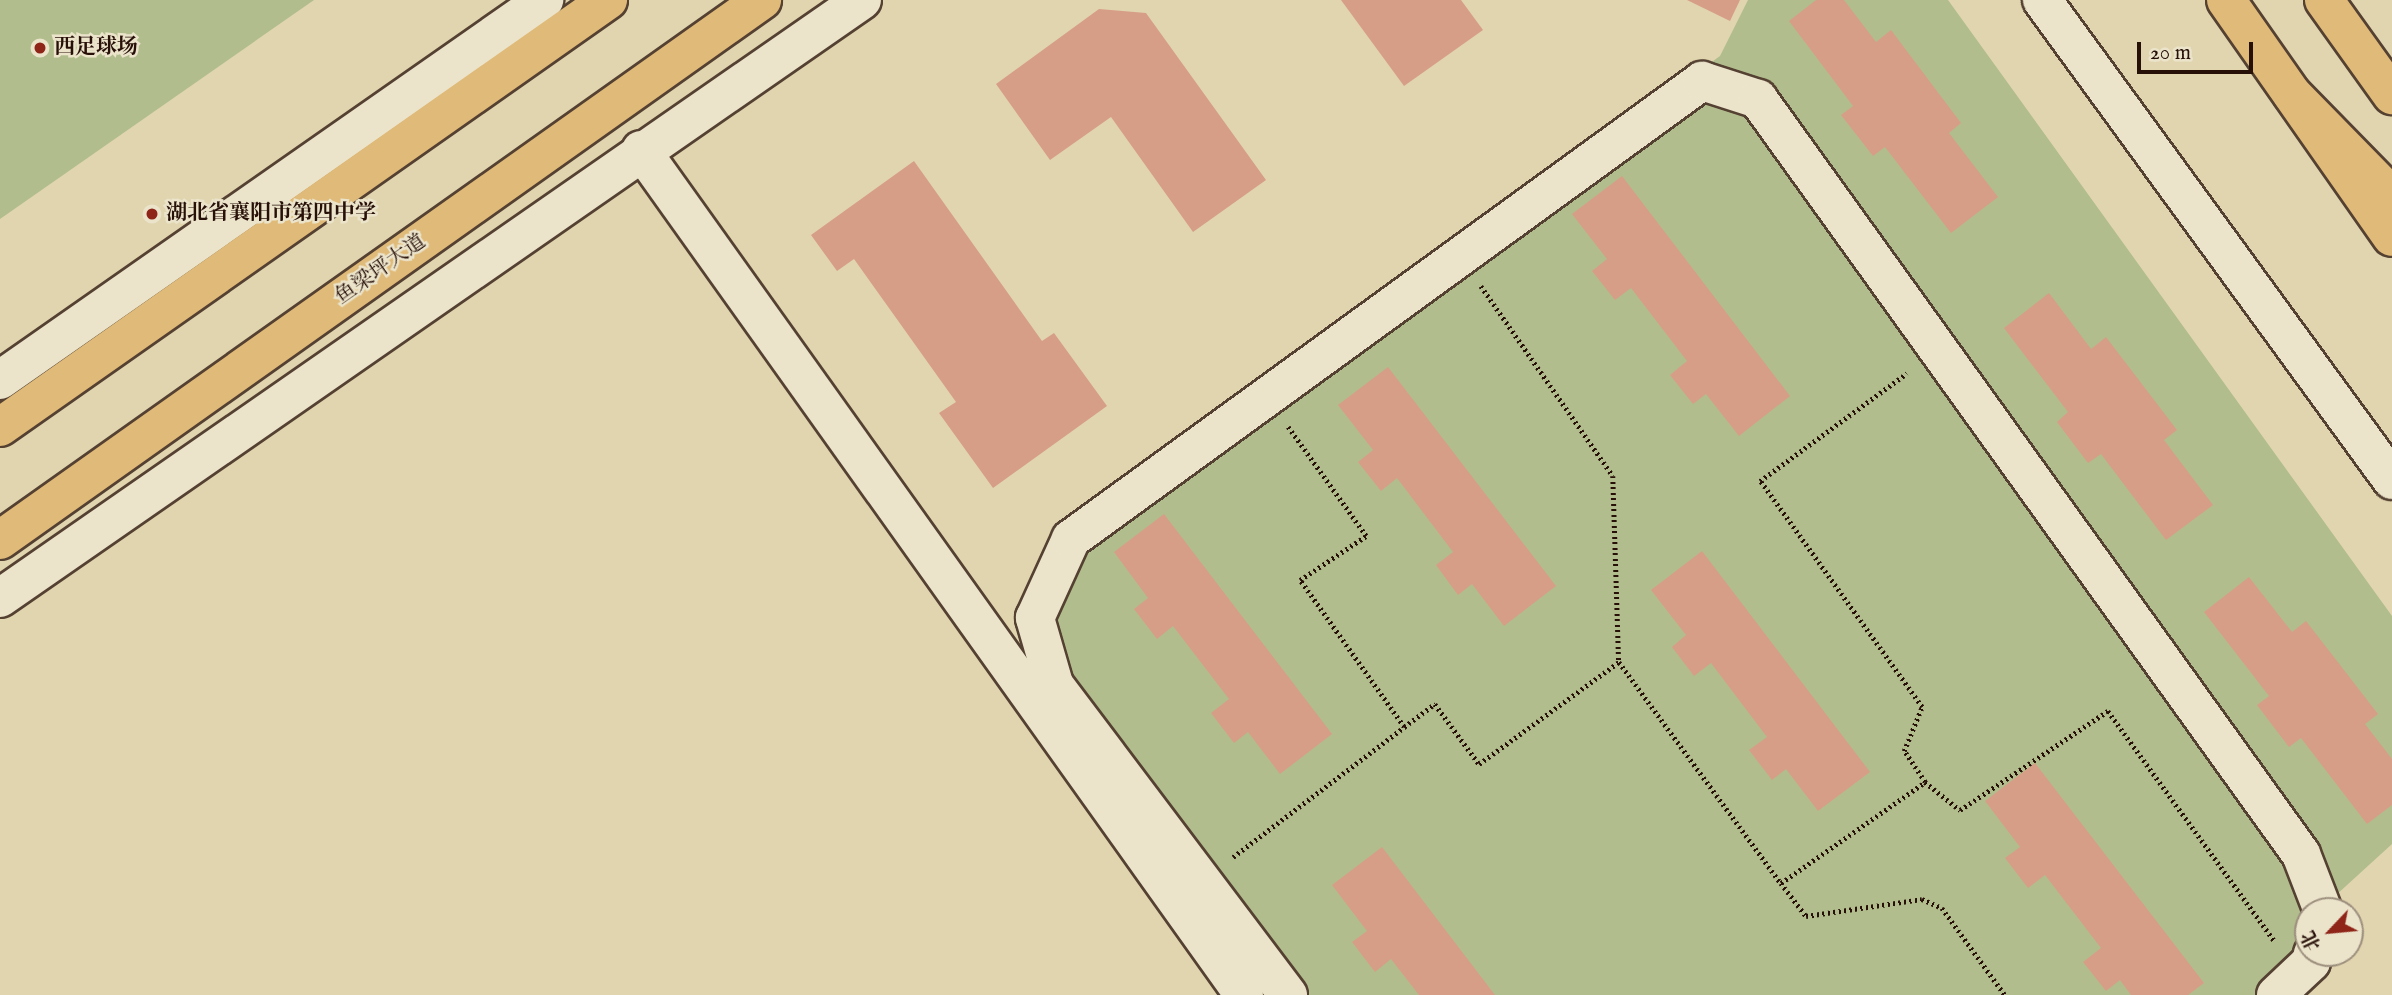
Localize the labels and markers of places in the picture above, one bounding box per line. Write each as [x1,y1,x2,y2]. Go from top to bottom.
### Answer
place label: 西足球场 [54,35,138,61]
marker: 西足球场 [32,40,48,56]
place label: 湖北省襄阳市第四中学 [166,201,376,227]
marker: 湖北省襄阳市第四中学 [144,206,160,222]

